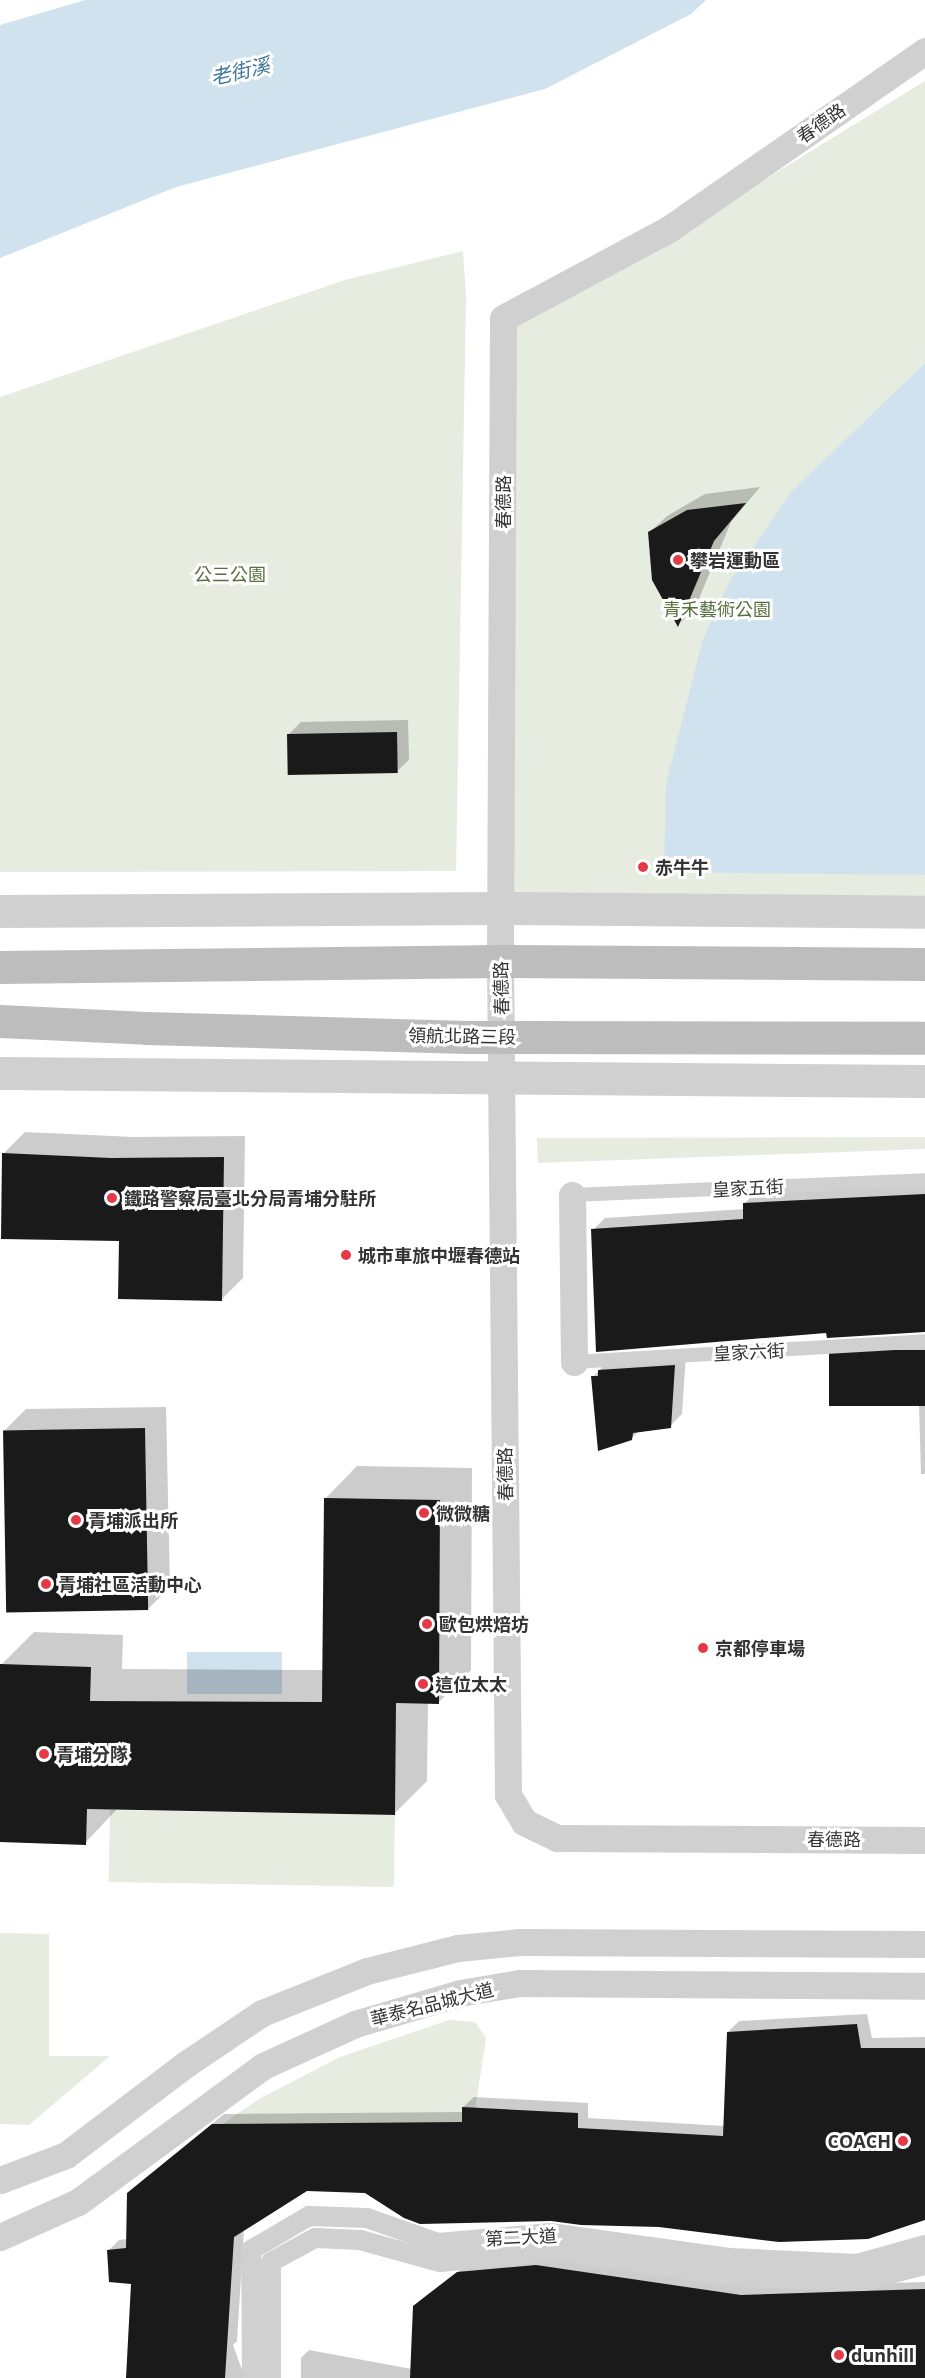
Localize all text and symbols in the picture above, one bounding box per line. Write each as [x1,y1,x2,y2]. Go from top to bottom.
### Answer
water label: 老街溪 [208,53,272,89]
street label: 春德路 [793,99,849,147]
street label: 春德路 [492,475,514,529]
place label: 攀岩運動區 [690,549,780,571]
marker: 攀岩運動區 [671,553,685,567]
park label: 公三公園 [194,563,266,585]
park label: 青禾藝術公園 [663,598,771,620]
place label: 赤牛牛 [655,856,709,878]
marker: 赤牛牛 [636,860,650,874]
street label: 春德路 [490,961,512,1015]
street label: 領航北路三段 [408,1024,516,1048]
street label: 皇家五街 [711,1175,785,1201]
place label: 鐵路警察局臺北分局青埔分駐所 [124,1187,376,1209]
marker: 鐵路警察局臺北分局青埔分駐所 [105,1191,119,1205]
place label: 城市車旅中壢春德站 [358,1244,520,1266]
marker: 城市車旅中壢春德站 [339,1248,353,1262]
street label: 皇家六街 [712,1339,786,1365]
street label: 春德路 [494,1447,516,1501]
place label: 微微糖 [436,1502,490,1524]
marker: 微微糖 [417,1506,431,1520]
place label: 青埔派出所 [88,1509,178,1531]
marker: 青埔派出所 [69,1513,83,1527]
place label: 青埔社區活動中心 [58,1573,202,1595]
marker: 青埔社區活動中心 [39,1577,53,1591]
place label: 歐包烘焙坊 [439,1613,529,1635]
marker: 歐包烘焙坊 [420,1617,434,1631]
place label: 京都停車場 [715,1637,805,1659]
marker: 京都停車場 [696,1641,710,1655]
place label: 這位太太 [435,1673,507,1695]
marker: 這位太太 [416,1677,430,1691]
place label: 青埔分隊 [56,1743,128,1765]
marker: 青埔分隊 [37,1747,51,1761]
street label: 春德路 [807,1828,861,1850]
street label: 華泰名品城大道 [368,1978,496,2030]
place label: COACH [828,2130,891,2152]
marker: COACH [896,2134,910,2148]
street label: 第二大道 [484,2224,558,2250]
place label: dunhill [851,2344,914,2366]
marker: dunhill [832,2348,846,2362]

